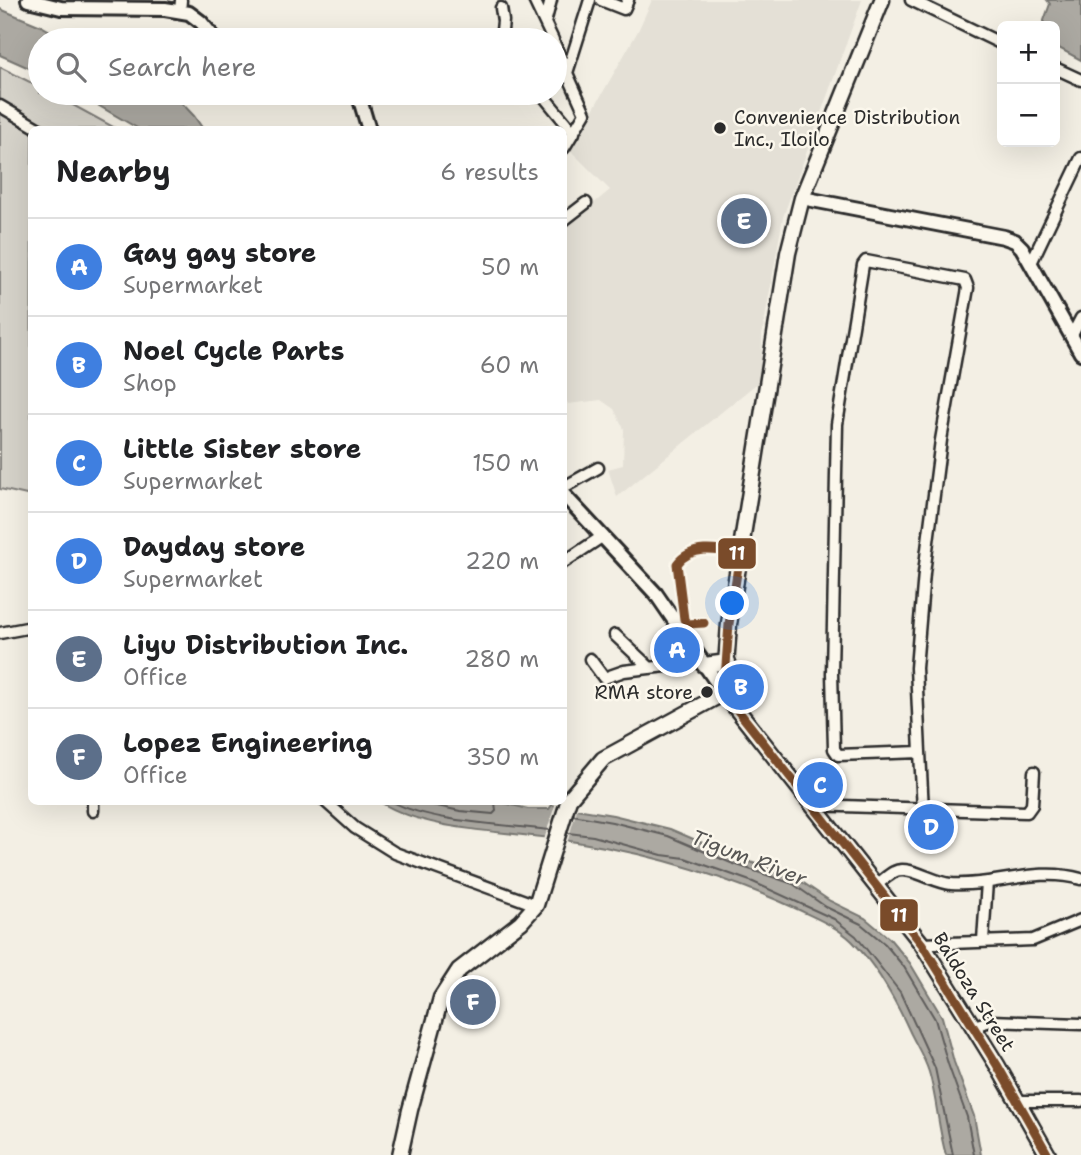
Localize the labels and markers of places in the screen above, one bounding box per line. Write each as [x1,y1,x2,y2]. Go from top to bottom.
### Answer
place label: Convenience Distribution Inc., Iloilo [734,105,960,152]
marker: Convenience Distribution Inc., Iloilo [712,120,728,136]
pin: E [721,195,767,247]
pin: A [654,624,700,676]
pin: B [718,661,764,713]
place label: RMA store [594,680,693,705]
marker: RMA store [699,684,715,700]
pin: C [797,759,843,811]
pin: D [908,801,954,853]
pin: F [450,976,496,1028]

